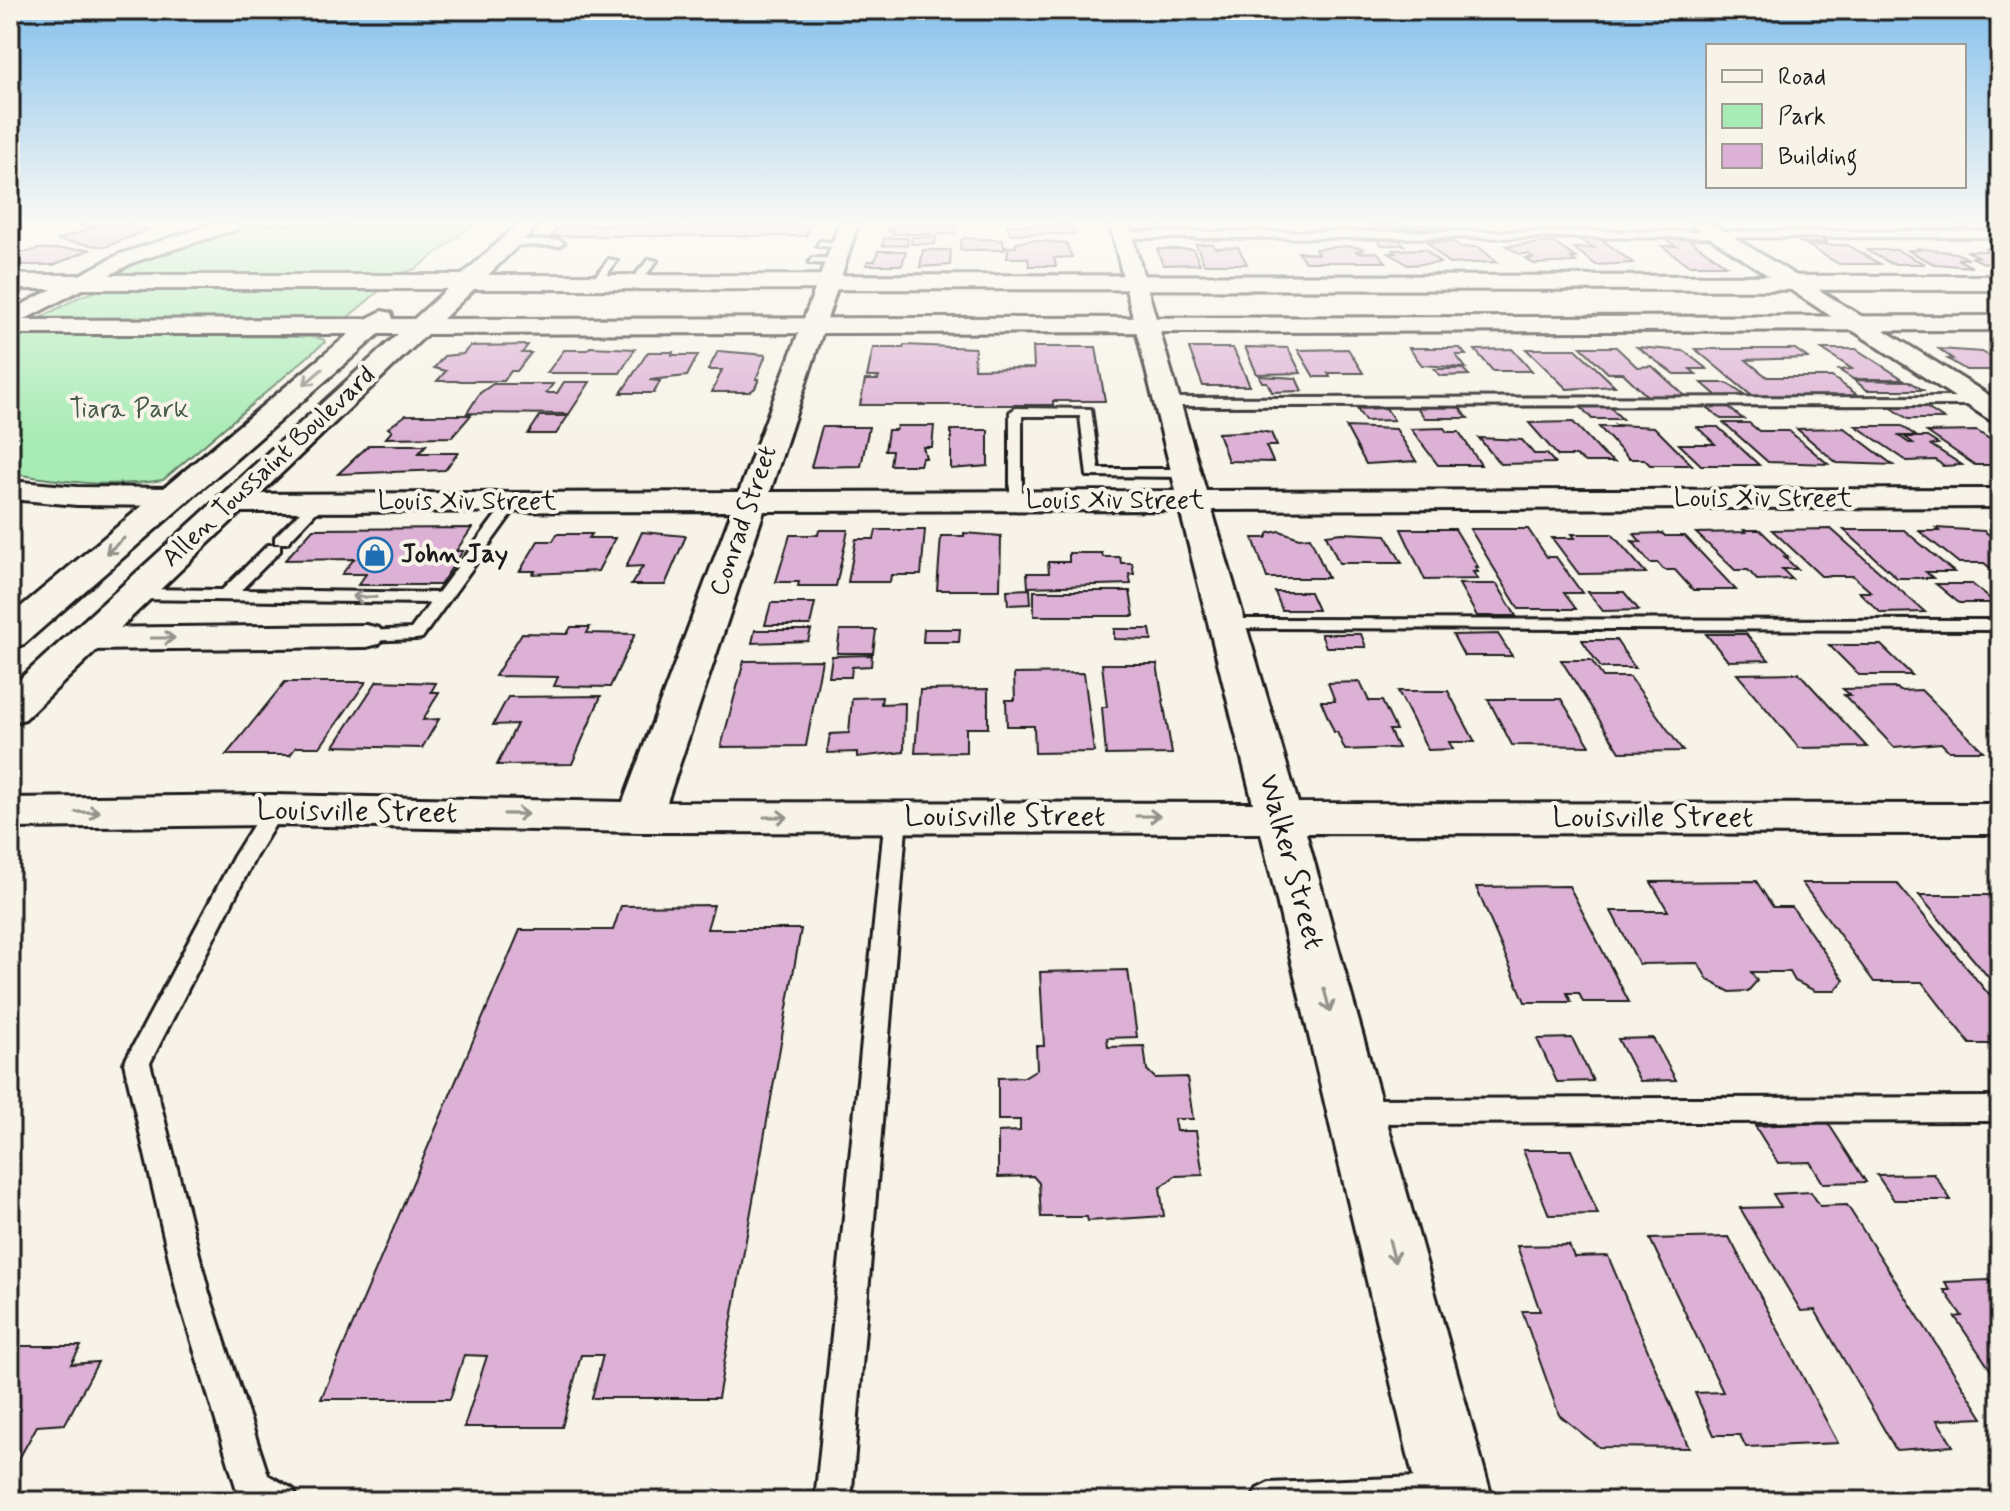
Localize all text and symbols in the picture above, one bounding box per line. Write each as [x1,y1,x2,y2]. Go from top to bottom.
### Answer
legend [1706,44,1966,188]
text: Road [1778,62,1826,93]
text: Park [1778,102,1826,133]
text: Building [1778,142,1858,176]
street label: Allen Toussaint Boulevard [155,359,383,575]
one-way arrow [303,368,323,386]
park label: Tiara Park [69,393,189,427]
street label: Conrad Street [702,441,786,601]
street label: Louis Xiv Street [1674,482,1852,516]
street label: Louis Xiv Street [1026,484,1204,518]
street label: Louis Xiv Street [378,485,556,519]
shop icon: John Jay [356,536,394,574]
one-way arrow [105,537,125,555]
place label: John Jay [401,538,508,572]
one-way arrow [351,590,378,605]
one-way arrow [149,630,176,646]
street label: Walker Street [1249,770,1333,954]
street label: Louisville Street [256,791,458,833]
street label: Louisville Street [905,797,1105,836]
street label: Louisville Street [1553,798,1753,837]
one-way arrow [74,805,101,820]
one-way arrow [502,807,529,822]
one-way arrow [1134,808,1161,824]
one-way arrow [762,809,789,824]
one-way arrow [1321,986,1336,1012]
one-way arrow [1385,1238,1400,1264]

